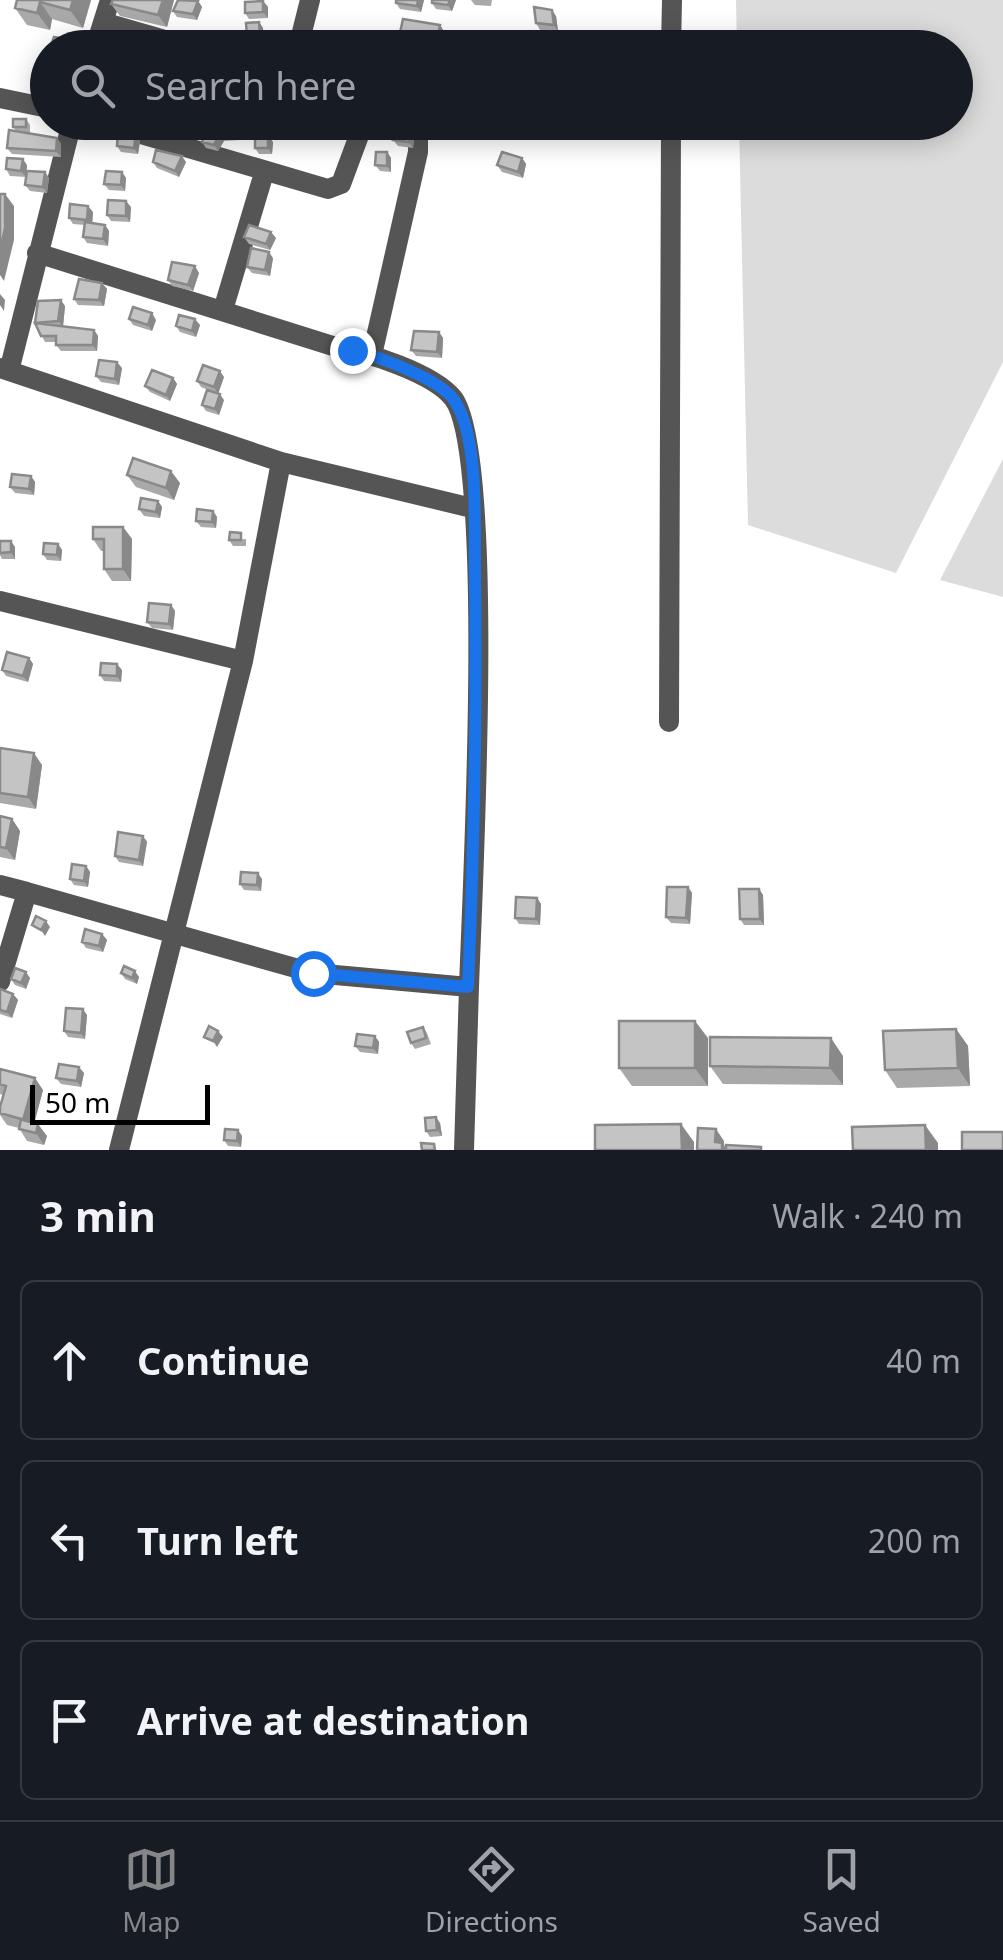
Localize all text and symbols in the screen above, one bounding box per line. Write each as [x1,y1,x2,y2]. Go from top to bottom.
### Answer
search box [30,30,973,140]
icon: search [65,58,120,113]
text: Search here [145,59,356,111]
route end [330,328,376,374]
route start [291,951,337,997]
scale bar [30,1080,210,1124]
text: 50 m [45,1083,111,1121]
text: 3 min [40,1187,156,1244]
text: Walk · 240 m [772,1194,963,1237]
icon: ahead [42,1333,97,1388]
text: Continue [137,1334,310,1386]
text: 40 m [886,1339,961,1382]
icon: left [42,1513,97,1568]
text: Turn left [137,1514,299,1566]
text: 200 m [868,1519,961,1562]
icon: arrive [42,1693,97,1748]
text: Arrive at destination [137,1694,529,1746]
tab: Map [122,1842,181,1940]
tab: Directions [425,1842,558,1940]
tab: Saved [802,1842,881,1940]

